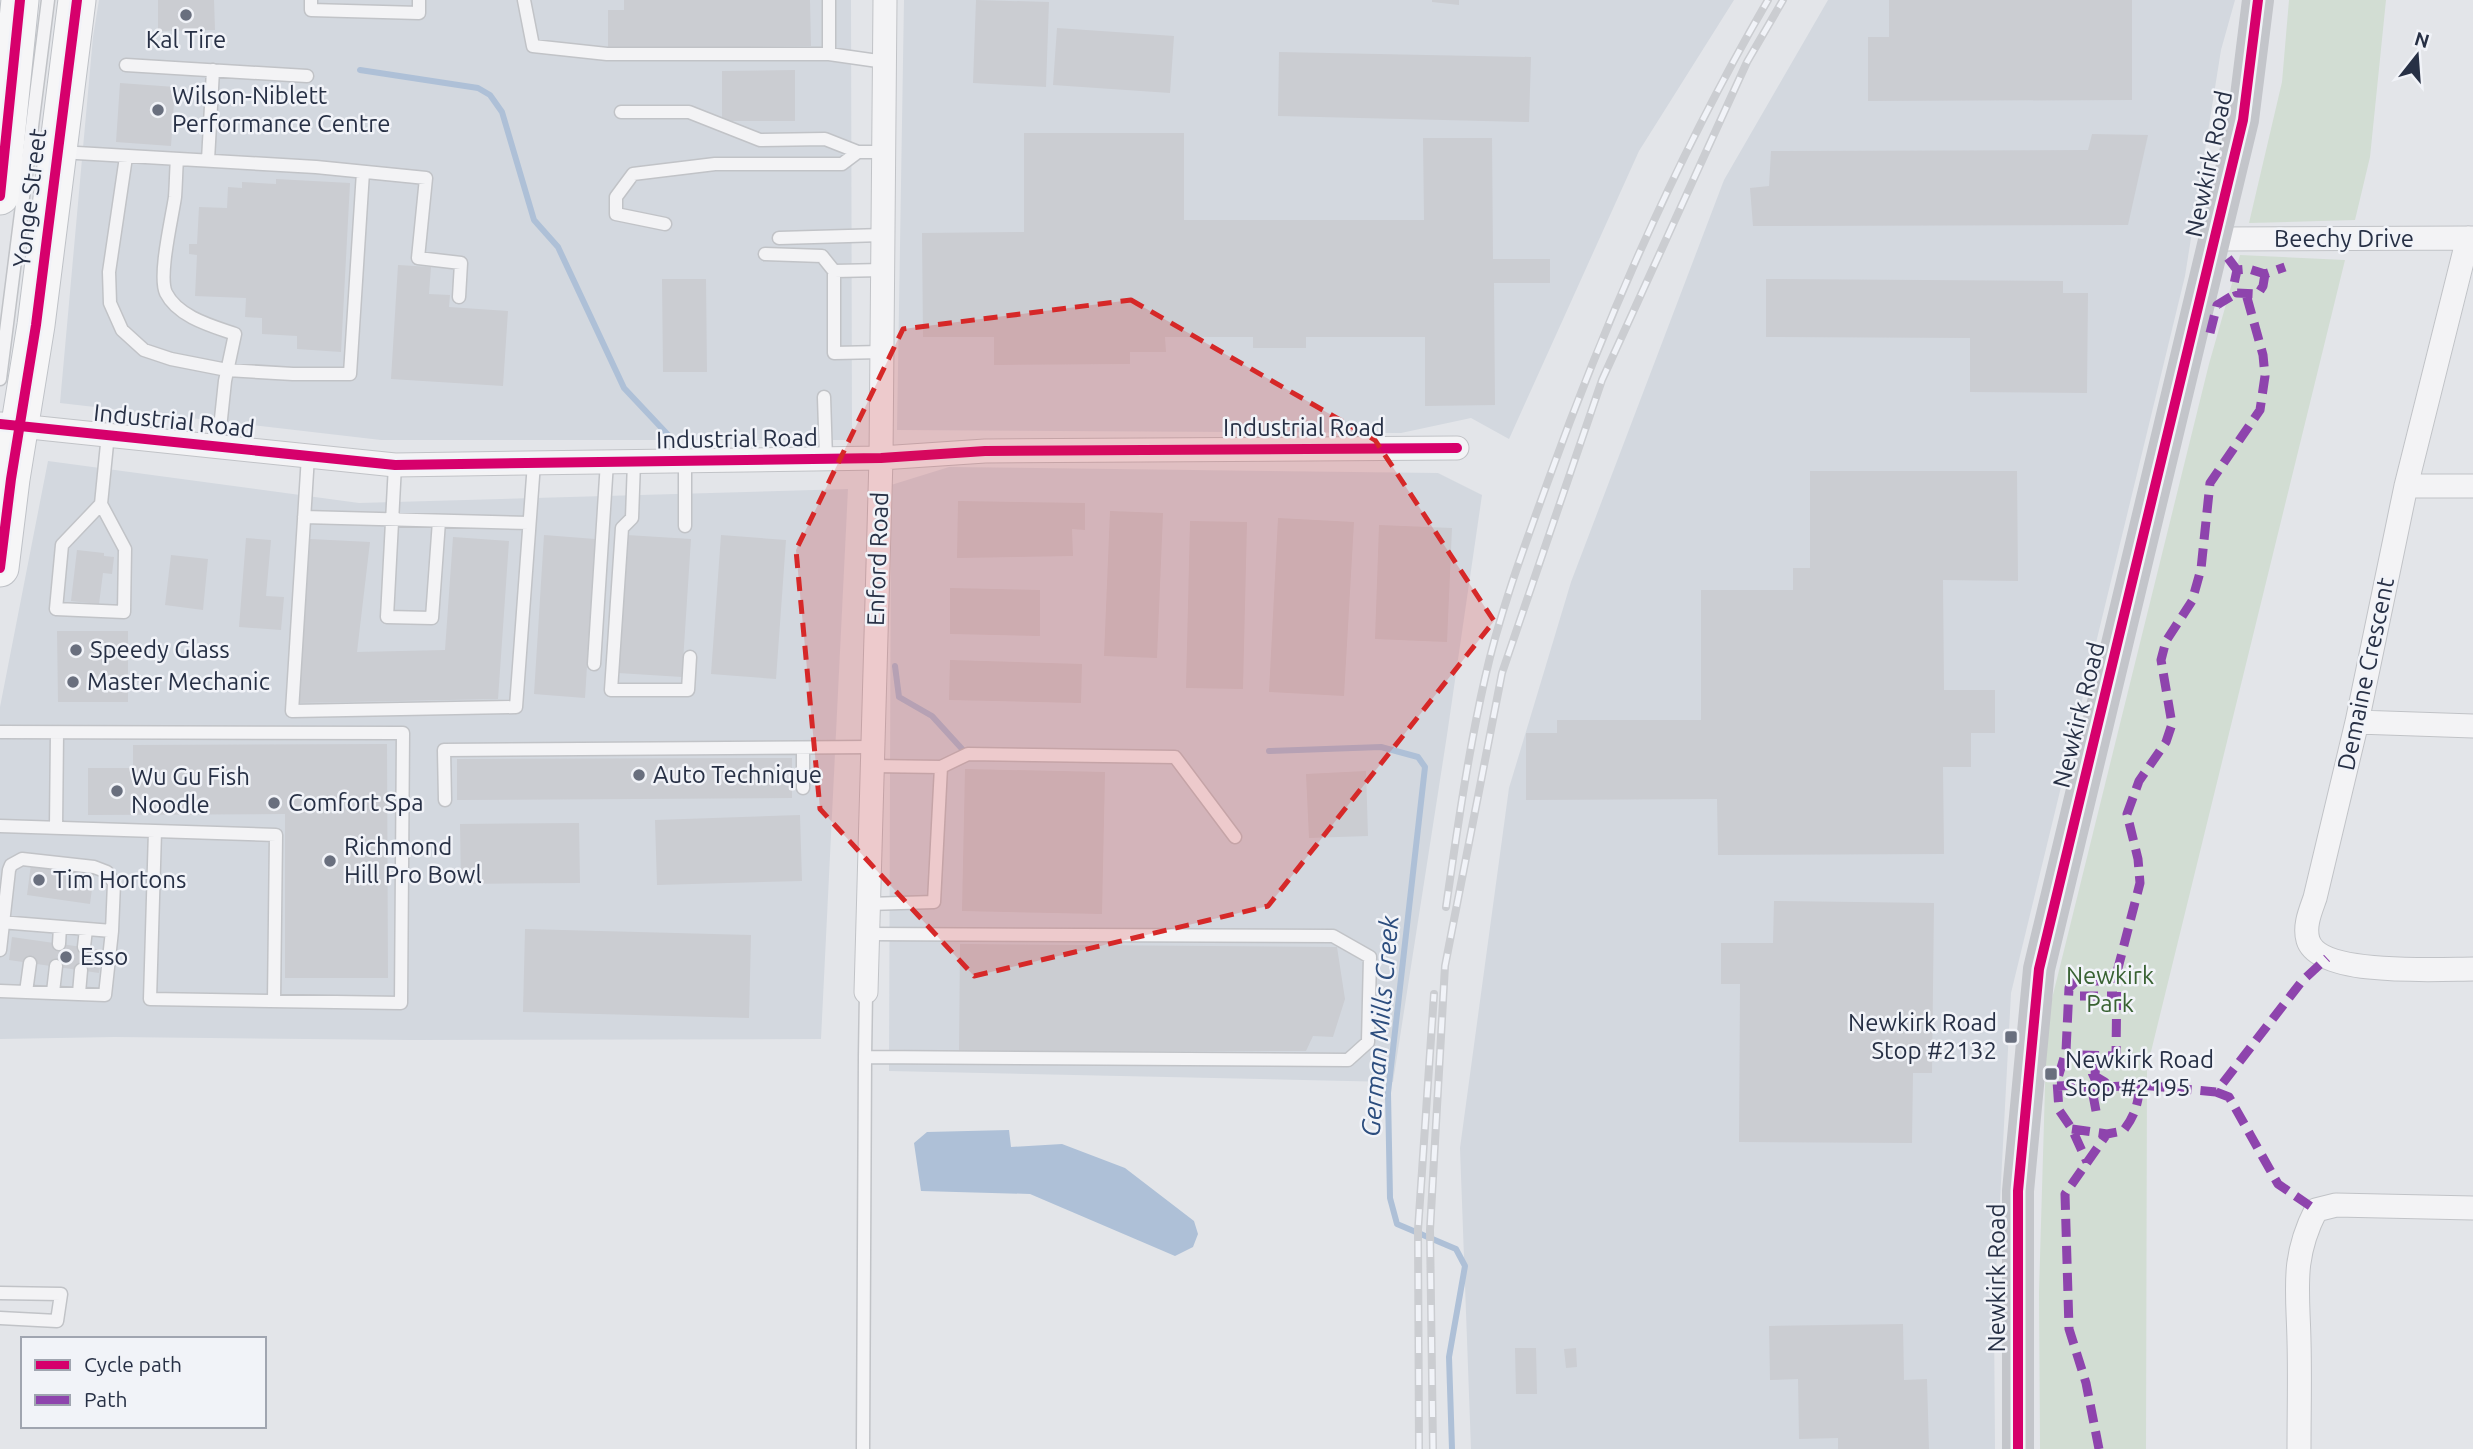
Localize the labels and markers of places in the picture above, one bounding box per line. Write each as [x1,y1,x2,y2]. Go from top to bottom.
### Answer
marker: Kal Tire [178,7,194,23]
place label: Kal Tire [146,26,226,53]
place label: Wilson-Niblett Performance Centre [172,82,390,137]
marker: Wilson-Niblett Performance Centre [150,102,166,118]
place label: Speedy Glass [90,636,230,663]
marker: Speedy Glass [68,642,84,658]
place label: Master Mechanic [87,668,270,695]
marker: Master Mechanic [65,674,81,690]
place label: Auto Technique [653,761,822,788]
place label: Wu Gu Fish Noodle [131,763,250,818]
marker: Auto Technique [631,767,647,783]
marker: Wu Gu Fish Noodle [109,783,125,799]
place label: Comfort Spa [288,789,424,816]
marker: Comfort Spa [266,795,282,811]
place label: Richmond Hill Pro Bowl [344,833,482,888]
marker: Richmond Hill Pro Bowl [322,853,338,869]
place label: Tim Hortons [53,866,186,893]
marker: Tim Hortons [31,872,47,888]
place label: Esso [80,943,128,970]
marker: Esso [58,949,74,965]
place label: Newkirk Road Stop #2132 [1848,1009,1997,1064]
marker: Newkirk Road Stop #2132 [2003,1029,2019,1045]
place label: Newkirk Road Stop #2195 [2065,1046,2214,1101]
marker: Newkirk Road Stop #2195 [2043,1066,2059,1082]

